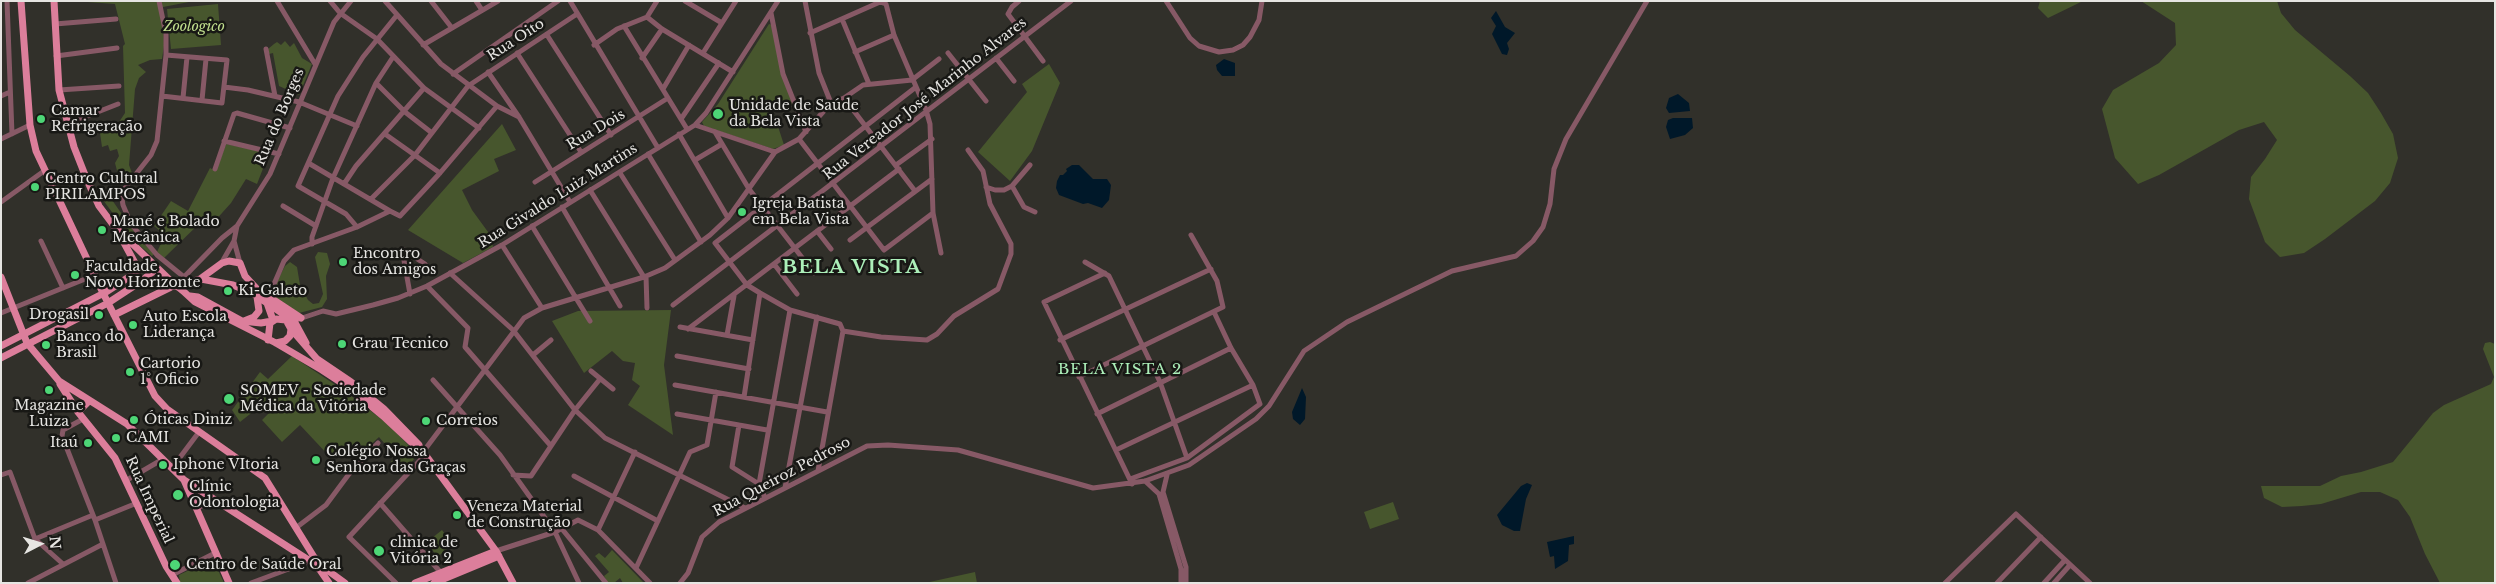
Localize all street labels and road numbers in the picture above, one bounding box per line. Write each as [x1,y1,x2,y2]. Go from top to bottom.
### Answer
street label: Rua Vereador José Marinho Alvares [820,14,1030,184]
street label: Rua Oito [484,15,548,65]
street label: Rua do Borges [252,66,308,168]
street label: Rua Dois [564,106,628,154]
street label: Rua Givaldo Luiz Martins [475,140,641,252]
street label: Rua Queiroz Pedroso [711,434,853,520]
street label: Rua Imperial [121,454,177,546]

